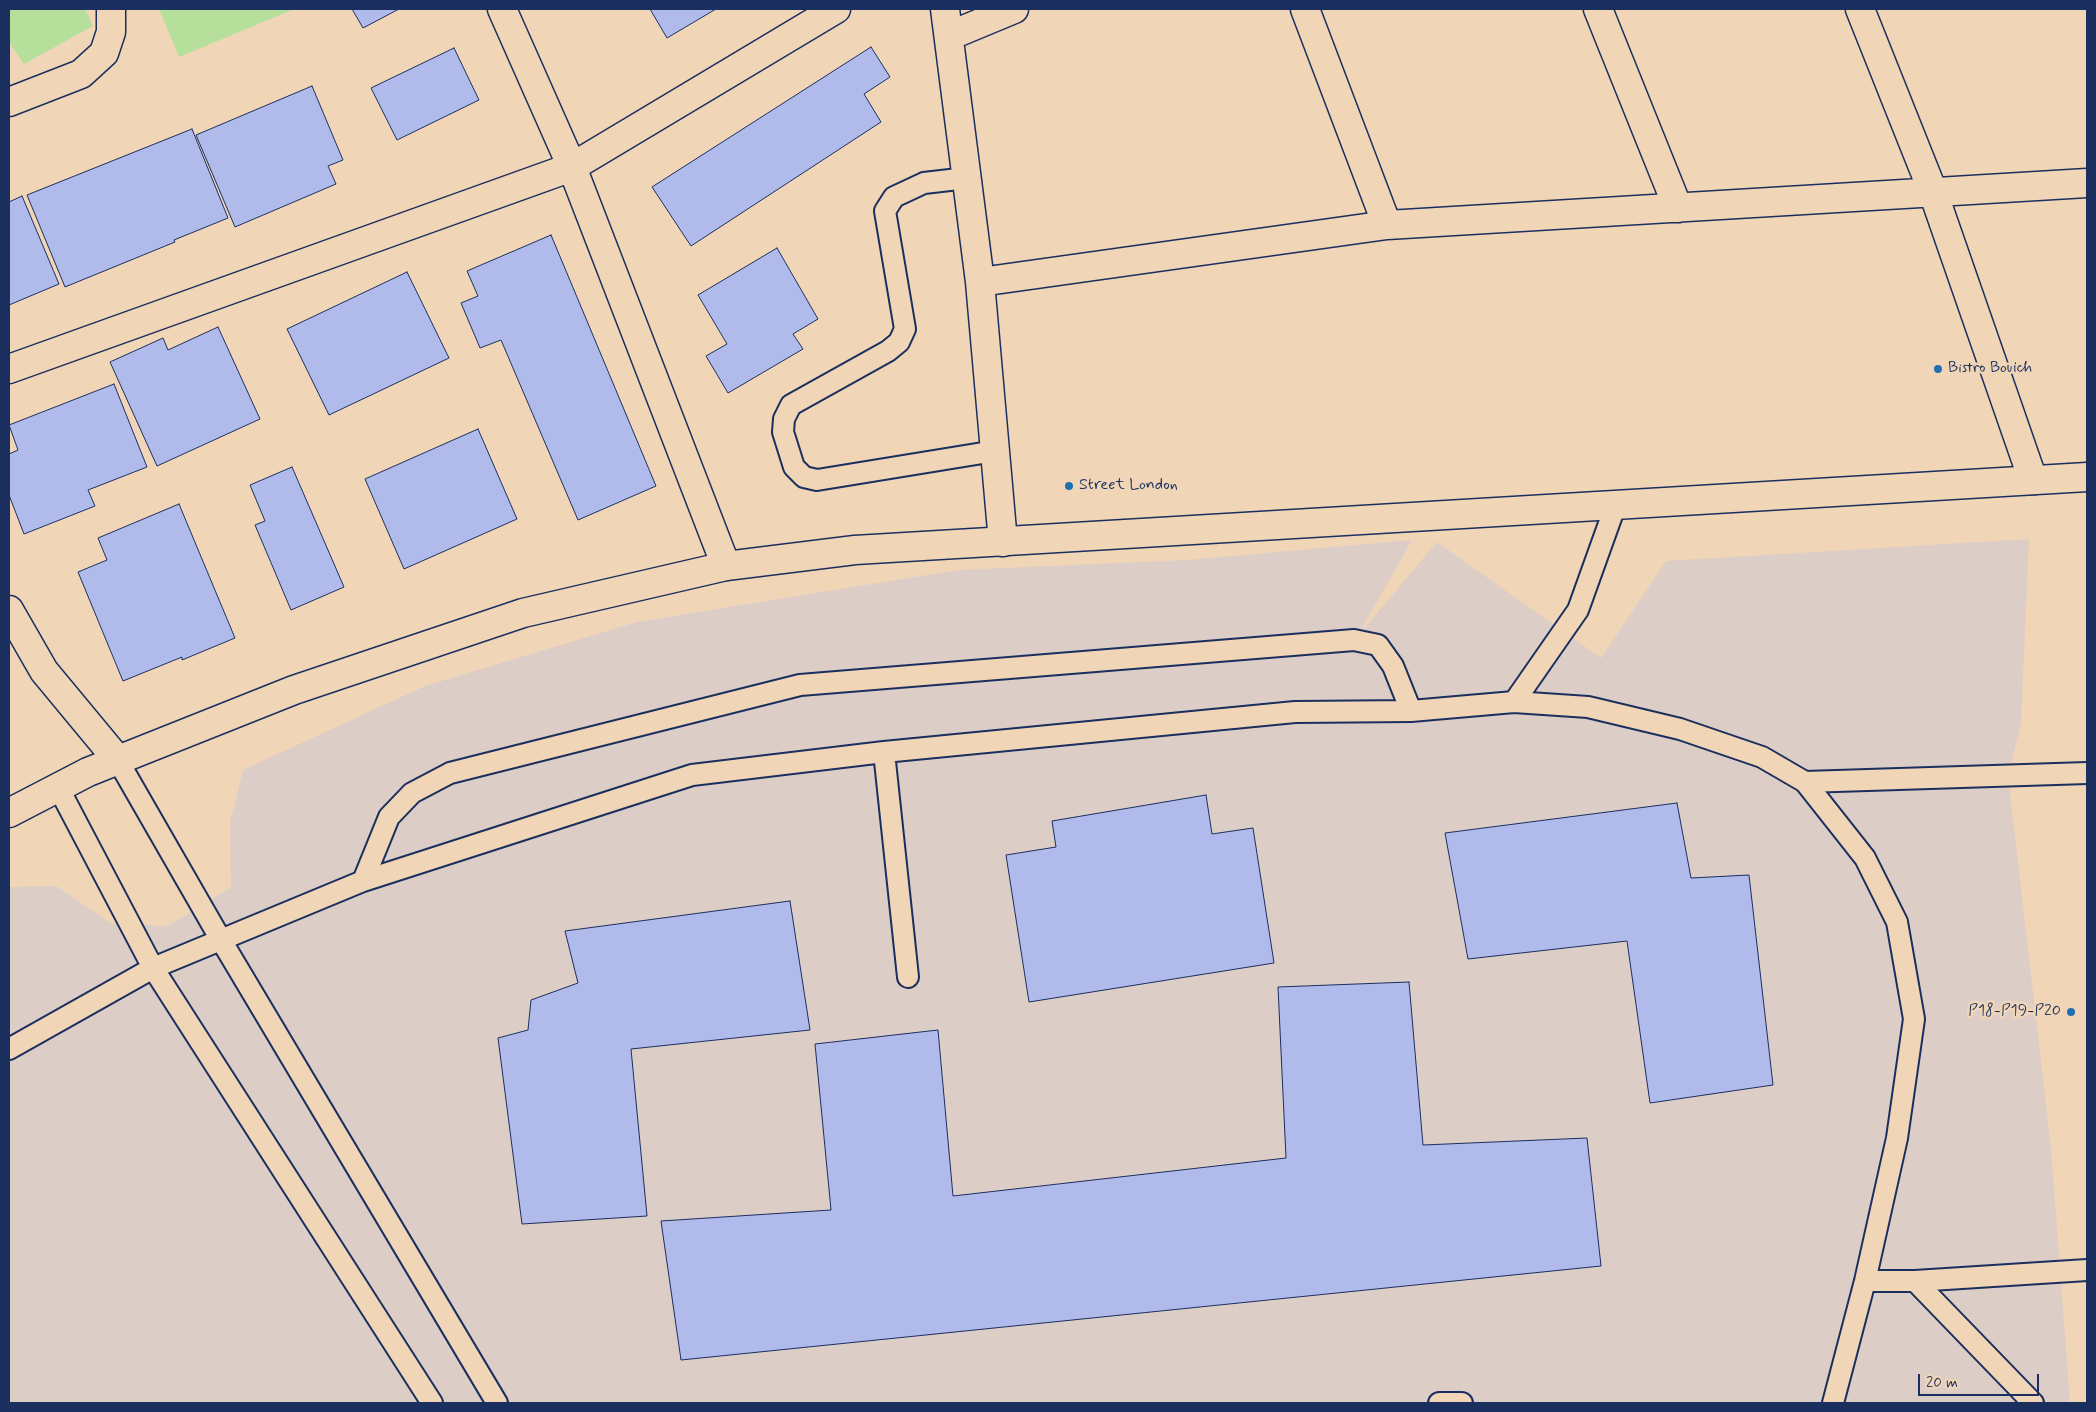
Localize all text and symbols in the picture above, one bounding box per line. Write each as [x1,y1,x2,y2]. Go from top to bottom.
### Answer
place label: Bistro Bouich [1948,359,2032,379]
marker: Bistro Bouich [1932,363,1944,375]
place label: Street London [1079,476,1178,496]
marker: Street London [1063,480,1075,492]
place label: P18-P19-P20 [1968,1002,2061,1022]
marker: P18-P19-P20 [2065,1006,2077,1018]
scale bar [1921,1364,2042,1396]
text: 20 m [1926,1373,1958,1393]

